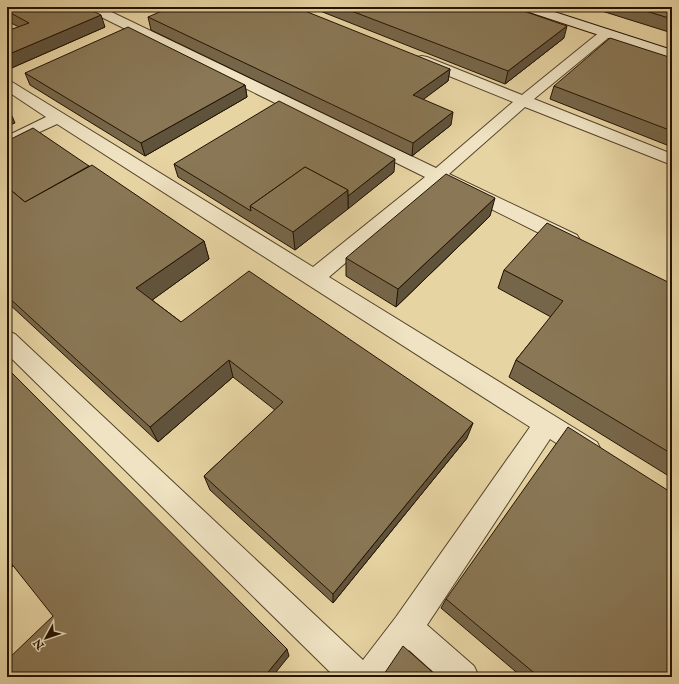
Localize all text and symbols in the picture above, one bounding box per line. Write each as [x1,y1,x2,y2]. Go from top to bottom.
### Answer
north arrow [26,618,66,658]
text: N [30,635,48,653]

